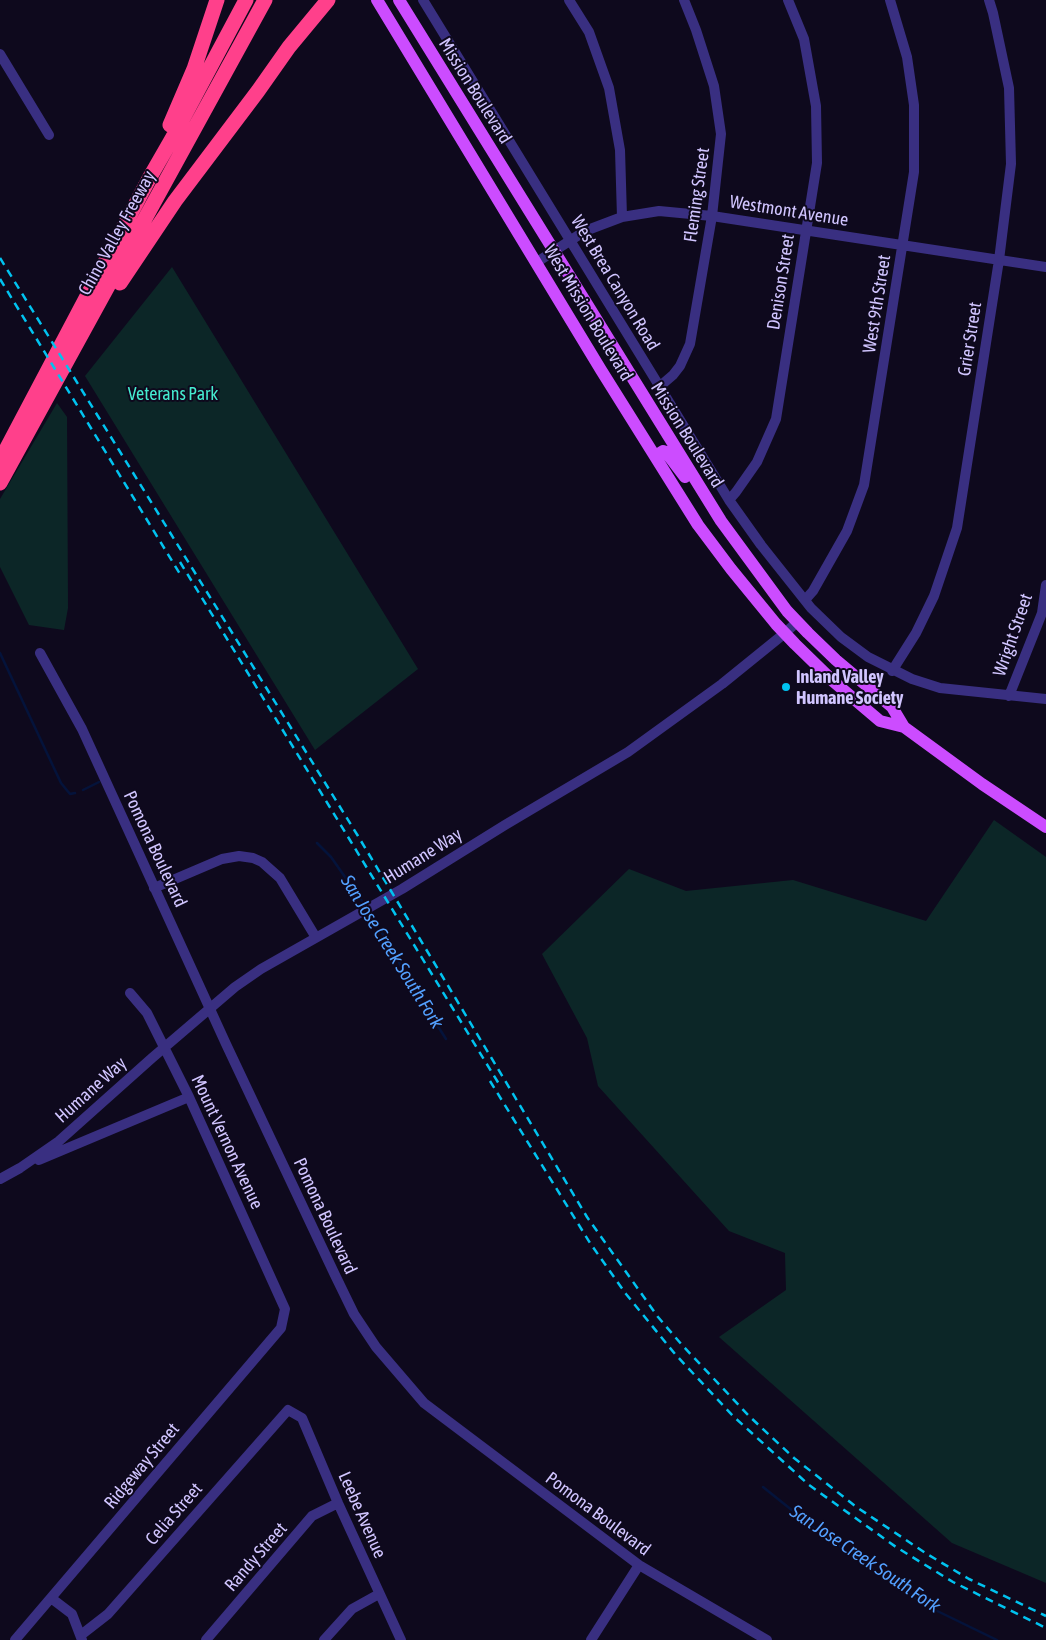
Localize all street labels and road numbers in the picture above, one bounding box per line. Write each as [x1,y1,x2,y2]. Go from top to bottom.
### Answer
street label: Mission Boulevard [434,34,516,148]
street label: Fleming Street [680,146,714,244]
street label: Chino Valley Freeway [74,167,160,299]
street label: Westmont Avenue [728,191,850,231]
street label: West Brea Canyon Road [566,211,664,355]
street label: Denison Street [763,233,799,331]
street label: West Mission Boulevard [539,241,637,385]
street label: West 9th Street [859,253,895,355]
street label: Grier Street [954,301,986,377]
street label: Mission Boulevard [646,378,728,492]
street label: Wright Street [989,591,1037,679]
street label: Pomona Boulevard [119,787,191,911]
street label: Humane Way [380,823,466,889]
street label: Humane Way [51,1052,131,1128]
street label: Mount Vernon Avenue [186,1071,268,1213]
street label: Pomona Boulevard [289,1154,361,1278]
street label: Ridgeway Street [100,1419,184,1513]
street label: Leebe Avenue [333,1468,391,1562]
street label: Pomona Boulevard [541,1468,655,1560]
street label: Celia Street [141,1478,207,1550]
street label: Randy Street [220,1518,292,1596]

